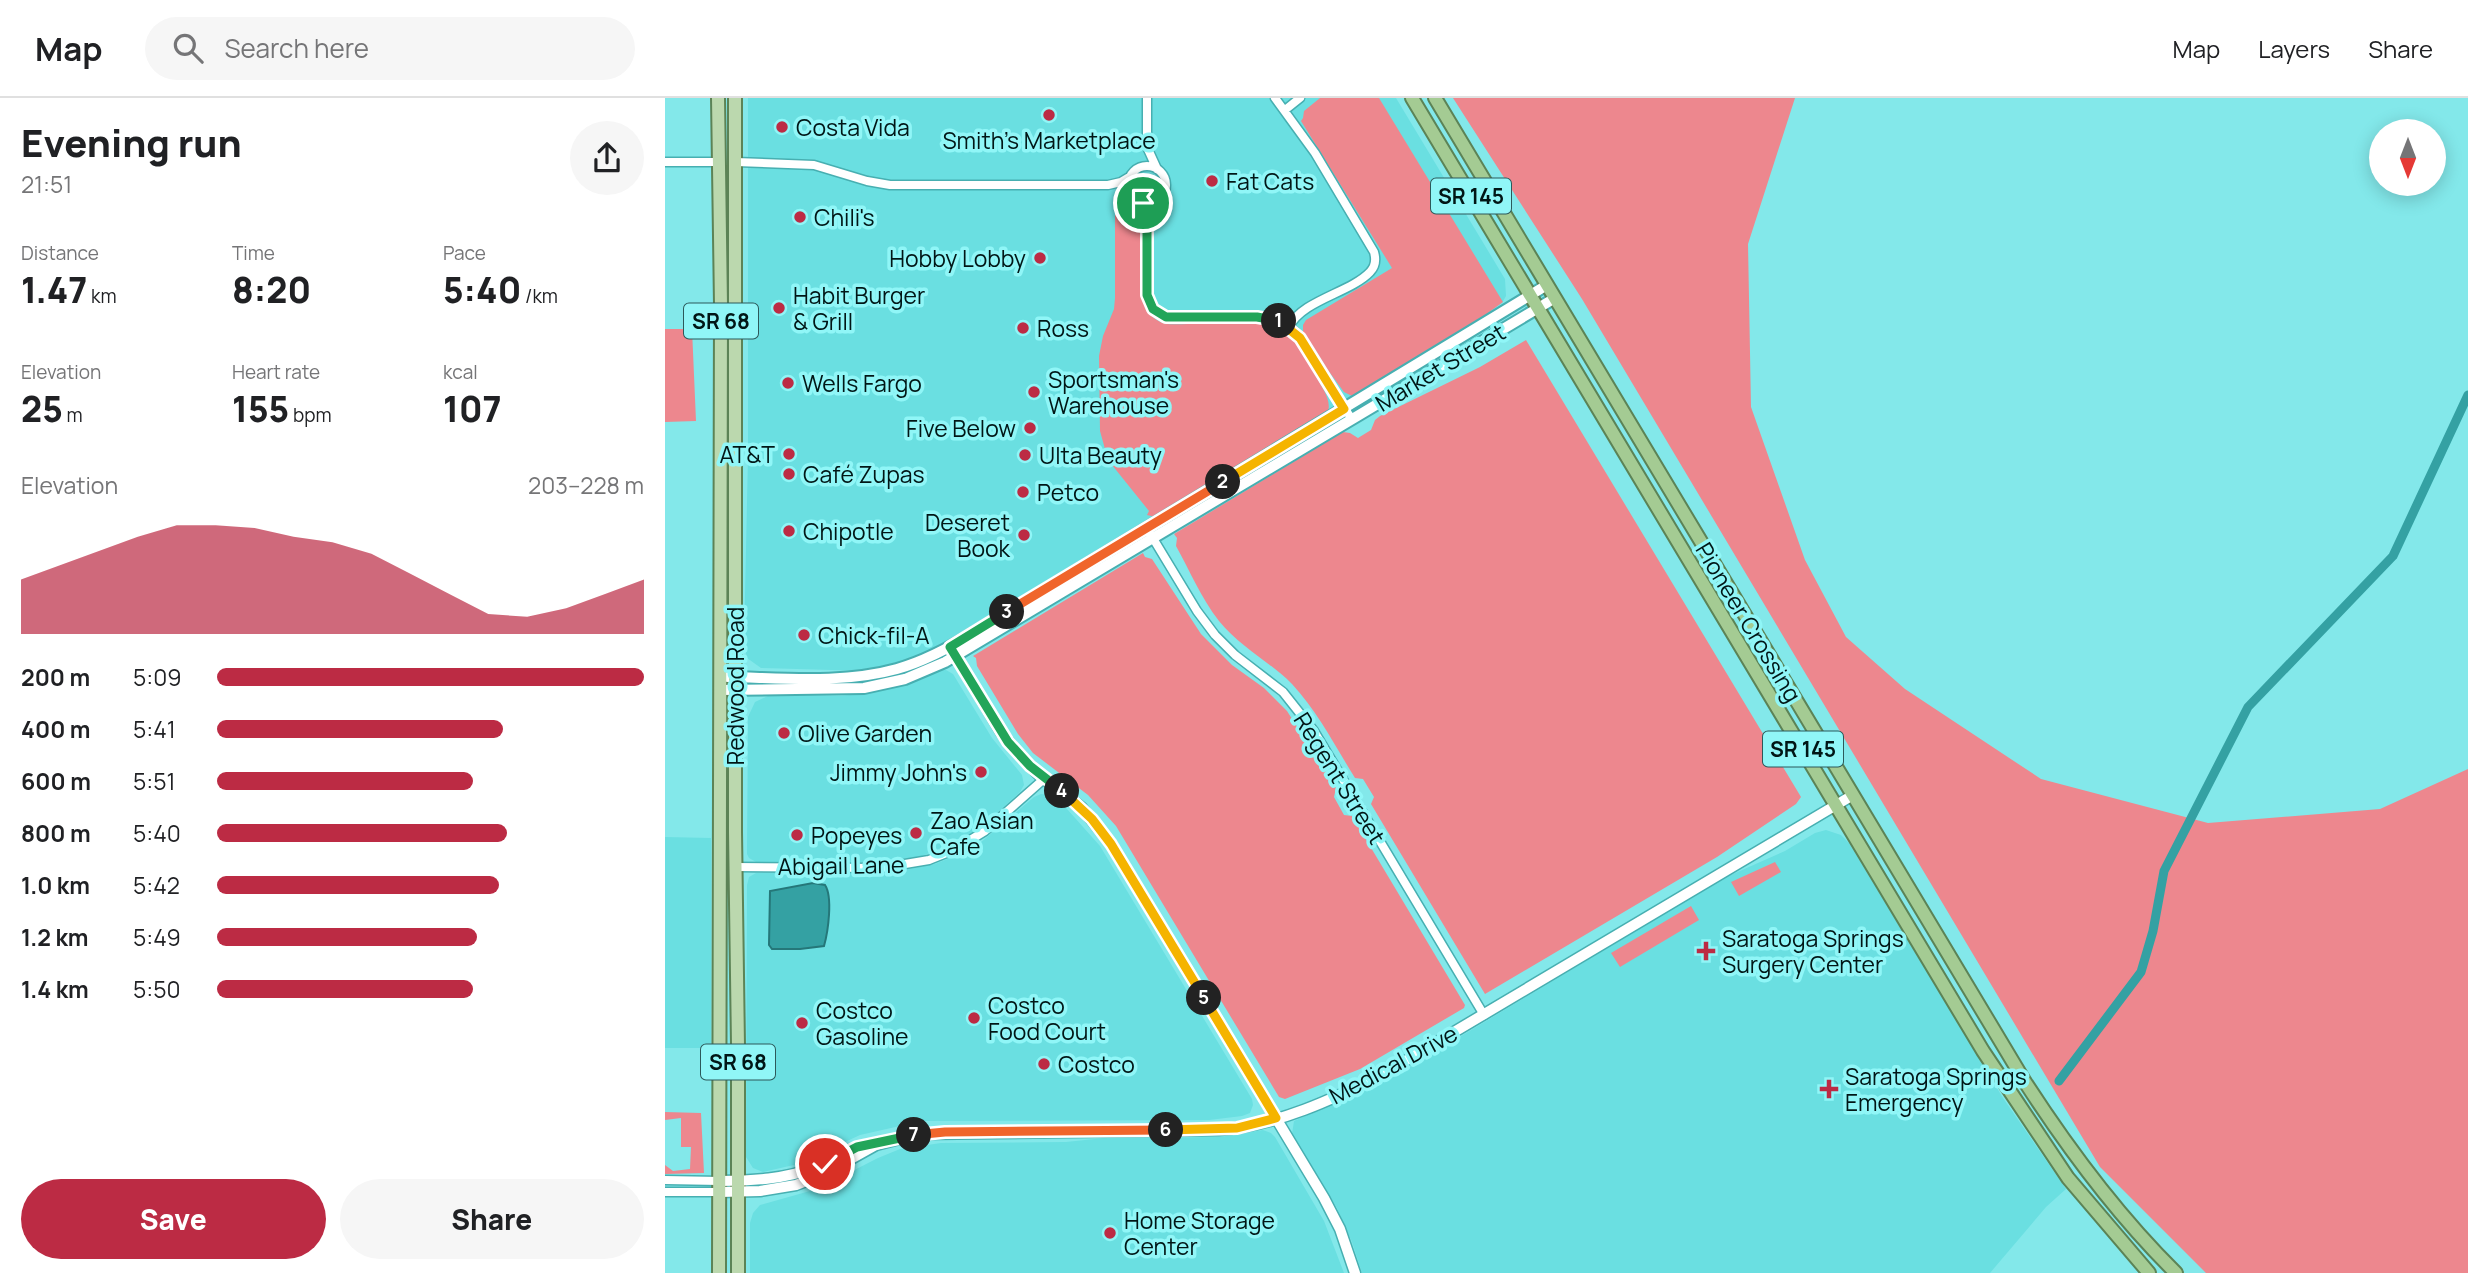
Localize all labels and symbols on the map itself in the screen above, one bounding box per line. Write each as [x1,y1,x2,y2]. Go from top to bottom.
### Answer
marker: Smith's Marketplace [1041,107,1057,123]
place label: Costa Vida [796,111,910,143]
marker: Costa Vida [774,119,790,135]
north arrow [2369,119,2447,196]
place label: Smith's Marketplace [942,124,1156,156]
place label: Fat Cats [1226,165,1314,197]
pin [1113,173,1173,233]
marker: Fat Cats [1204,173,1220,189]
road number: SR 145 [1431,178,1511,214]
place label: Chili's [814,201,875,233]
marker: Chili's [792,209,808,225]
place label: Hobby Lobby [889,242,1026,274]
marker: Hobby Lobby [1032,250,1048,266]
place label: Habit Burger & Grill [793,279,925,337]
marker: Habit Burger & Grill [771,300,787,316]
road number: SR 68 [684,304,758,339]
pin: 1 [1261,304,1297,339]
place label: Ross [1037,312,1089,344]
street label: Market Street [1369,316,1511,418]
marker: Ross [1015,320,1031,336]
place label: Sportsman's Warehouse [1048,363,1179,421]
place label: Wells Fargo [802,367,922,399]
marker: Wells Fargo [780,375,796,391]
marker: Sportsman's Warehouse [1026,384,1042,400]
place label: Five Below [906,412,1016,444]
marker: Five Below [1022,420,1038,436]
place label: AT&T [719,438,775,470]
place label: Ulta Beauty [1039,439,1162,471]
marker: AT&T [781,446,797,462]
marker: Ulta Beauty [1017,447,1033,463]
place label: Café Zupas [803,458,925,490]
pin: 2 [1205,464,1241,500]
marker: Café Zupas [781,466,797,482]
place label: Petco [1037,476,1099,508]
marker: Petco [1015,484,1031,500]
place label: Deseret Book [925,506,1011,564]
place label: Chipotle [803,515,894,547]
marker: Chipotle [781,523,797,539]
marker: Deseret Book [1016,527,1032,543]
street label: Pioneer Crossing [1689,536,1809,708]
pin: 3 [989,594,1025,630]
street label: Redwood Road [719,607,751,765]
place label: Chick-fil-A [818,619,930,651]
marker: Chick-fil-A [796,627,812,643]
street label: Regent Street [1287,706,1393,850]
place label: Olive Garden [798,717,932,749]
marker: Olive Garden [776,725,792,741]
road number: SR 145 [1763,732,1843,766]
place label: Jimmy John's [830,756,967,788]
marker: Jimmy John's [973,764,989,780]
pin: 4 [1045,774,1079,808]
place label: Zao Asian Cafe [930,804,1034,862]
place label: Popeyes [811,819,902,851]
marker: Zao Asian Cafe [908,825,924,841]
marker: Popeyes [789,827,805,843]
street label: Abigail Lane [777,848,905,882]
place label: Saratoga Springs Surgery Center [1722,922,1904,980]
marker: Saratoga Springs Surgery Center [1696,941,1716,961]
pin: 5 [1187,981,1221,1016]
place label: Costco Food Court [988,989,1106,1047]
place label: Costco Gasoline [816,994,908,1052]
marker: Costco Food Court [966,1010,982,1026]
marker: Costco Gasoline [794,1015,810,1031]
street label: Medical Drive [1323,1017,1463,1111]
road number: SR 68 [701,1044,775,1080]
place label: Costco [1058,1048,1135,1080]
marker: Costco [1036,1056,1052,1072]
place label: Saratoga Springs Emergency [1845,1060,2027,1118]
marker: Saratoga Springs Emergency [1819,1079,1839,1099]
pin: 6 [1149,1112,1183,1148]
pin: 7 [897,1118,931,1152]
pin [795,1134,855,1194]
place label: Home Storage Center [1124,1204,1275,1262]
marker: Home Storage Center [1102,1225,1118,1241]

